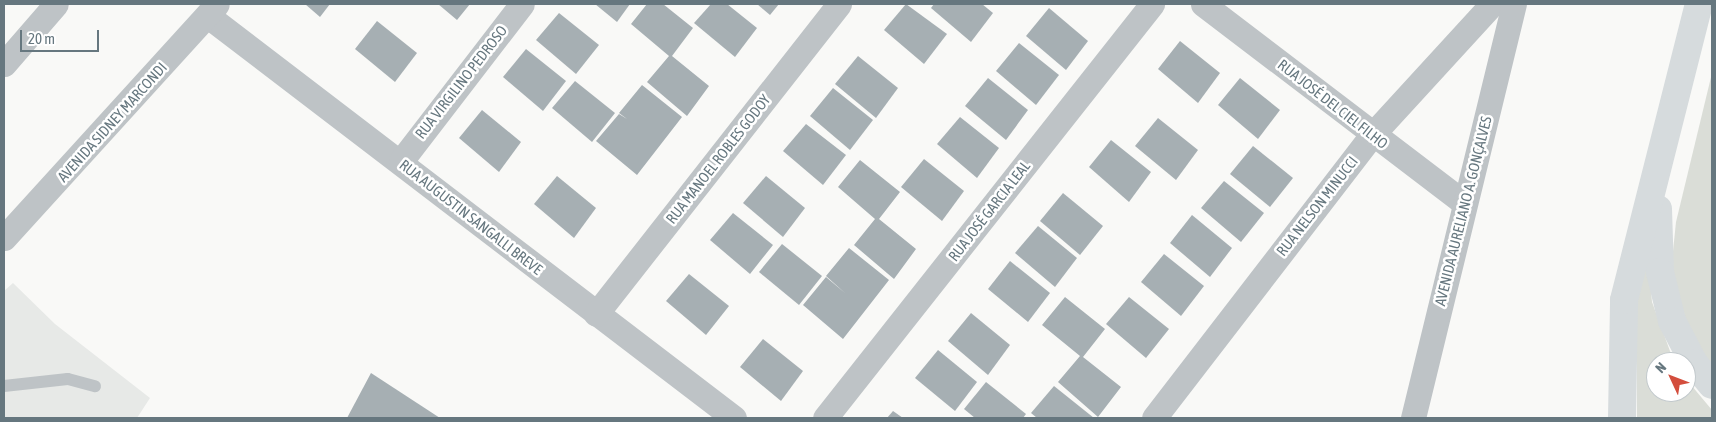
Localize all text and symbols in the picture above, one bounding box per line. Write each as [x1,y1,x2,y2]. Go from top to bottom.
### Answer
scale bar [22,20,101,52]
street label: RUA VIRGILINO PEDROSO [411,22,511,142]
text: 20 m [28,30,55,47]
street label: RUA JOSÉ DEL CIEL FILHO [1274,55,1392,153]
street label: AVENIDA SIDNEY MARCONDI [54,58,170,186]
street label: RUA MANOEL ROBLES GODOY [662,91,774,227]
street label: AVENIDA AURELIANO A. GONÇALVES [1431,114,1495,308]
street label: RUA NELSON MINUCCI [1273,153,1361,259]
street label: RUA AUGUSTIN SANGALLI BREVE [396,156,546,278]
street label: RUA JOSÉ GARCIA LEAL [944,157,1034,265]
north arrow [1646,352,1696,402]
text: N [1652,359,1669,376]

